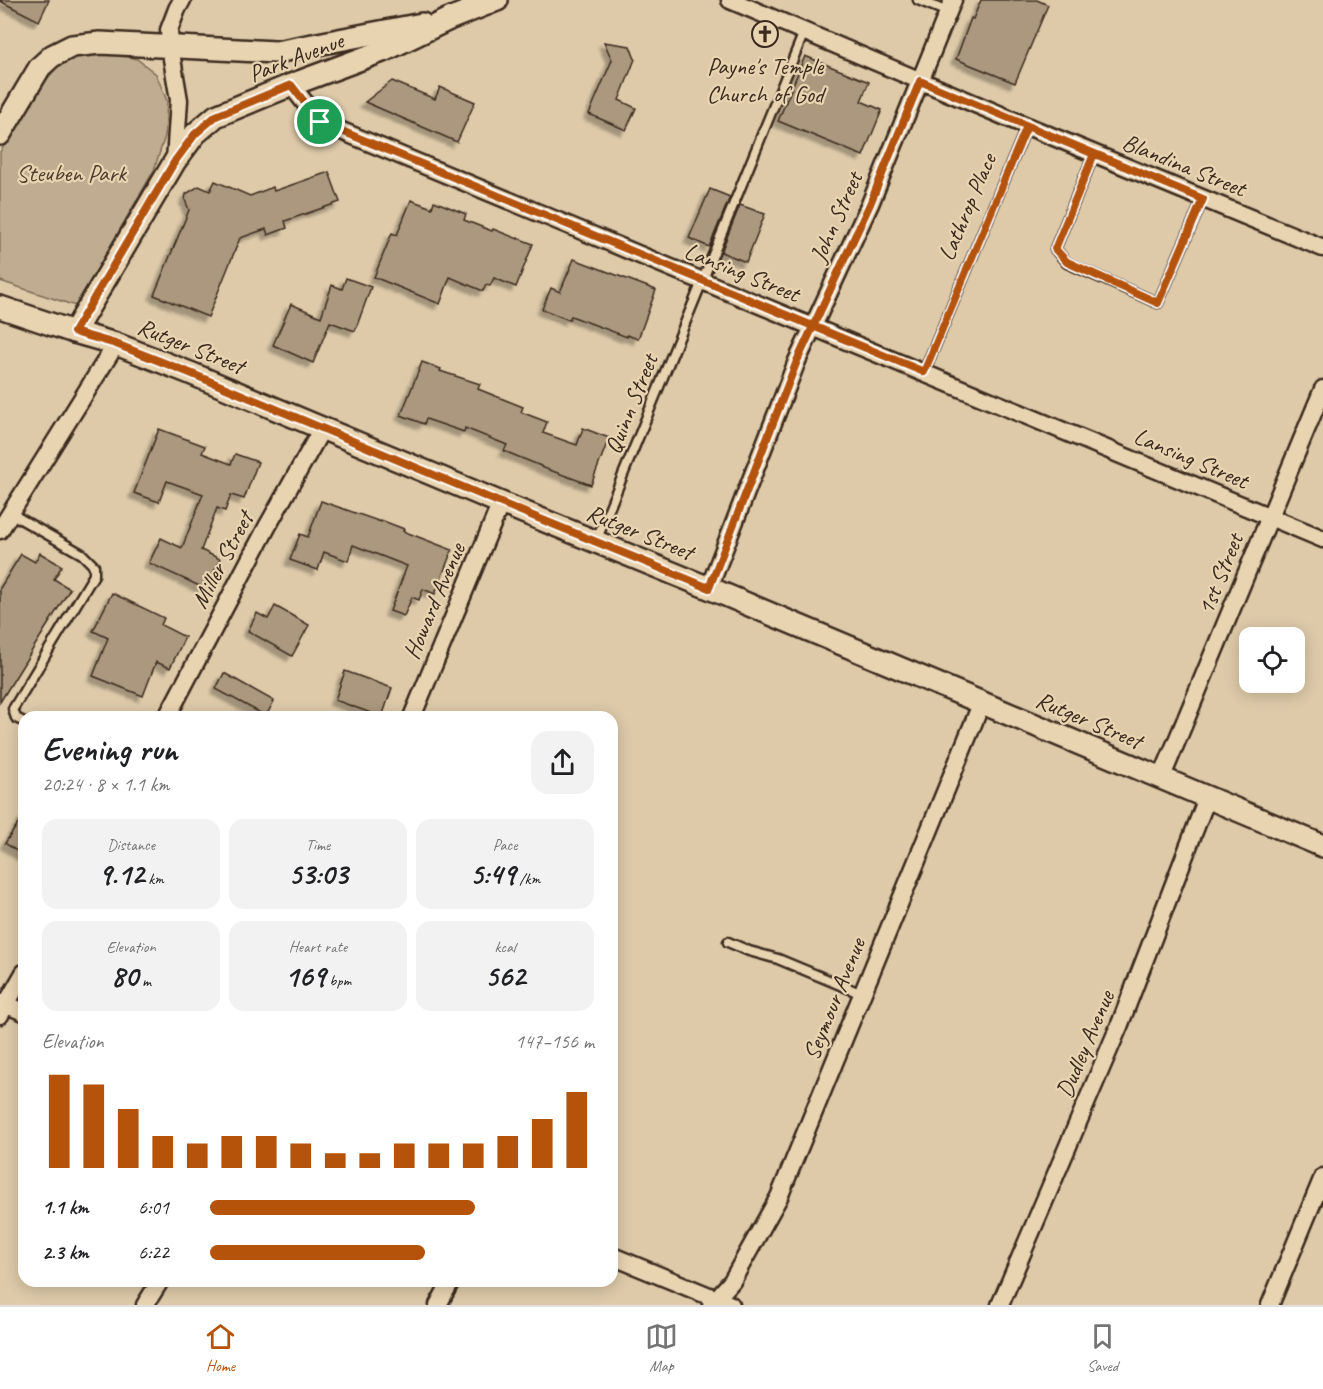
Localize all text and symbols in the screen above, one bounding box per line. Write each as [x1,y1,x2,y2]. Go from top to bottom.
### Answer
church icon: Payne's Temple Church of God [750,19,780,49]
street label: Park Avenue [244,24,350,89]
place label: Payne's Temple Church of God [707,51,827,109]
pin [294,96,345,147]
icon: arrive [303,105,336,138]
street label: Blandina Street [1118,127,1252,204]
street label: Lathrop Place [931,147,1004,265]
park label: Steuben Park [16,158,128,188]
street label: John Street [803,166,870,267]
street label: Lansing Street [680,235,806,309]
street label: Rutger Street [133,311,251,382]
street label: Quinn Street [597,348,665,458]
street label: Lansing Street [1129,421,1254,496]
street label: Rutger Street [582,497,700,568]
street label: Miller Street [184,504,261,613]
street label: 1st Street [1190,527,1251,619]
street label: Howard Avenue [396,537,473,663]
map controls [1239,627,1305,693]
button: locate [1239,627,1305,693]
street label: Rutger Street [1032,684,1149,757]
text: Evening run [42,728,177,770]
button: share [531,731,594,794]
text: 20:24 · 8 × 1.1 km [42,772,169,797]
text: Distance [107,835,155,855]
text: Time [306,835,330,855]
text: Pace [493,835,517,855]
text: 9.12 [98,855,144,893]
text: 53:03 [288,855,348,893]
text: 5:49 [470,855,515,893]
text: km [144,869,164,889]
text: /km [515,869,540,889]
street label: Seymour Avenue [796,932,873,1064]
text: Elevation [106,937,156,957]
text: Heart rate [289,937,347,957]
text: kcal [494,937,516,957]
text: 80 [111,957,138,995]
text: 169 [285,957,325,995]
text: 562 [485,957,525,995]
text: m [138,971,151,991]
text: bpm [325,971,351,991]
street label: Dudley Avenue [1049,984,1122,1102]
text: Elevation [42,1029,104,1054]
text: 147–156 m [515,1029,594,1054]
text: 1.1 km [42,1195,89,1220]
text: 6:01 [138,1195,169,1220]
text: 2.3 km [42,1240,89,1265]
text: 6:22 [138,1240,169,1265]
tab: Home [204,1320,237,1376]
tab: Map [645,1320,678,1376]
tab: Saved [1086,1320,1119,1376]

